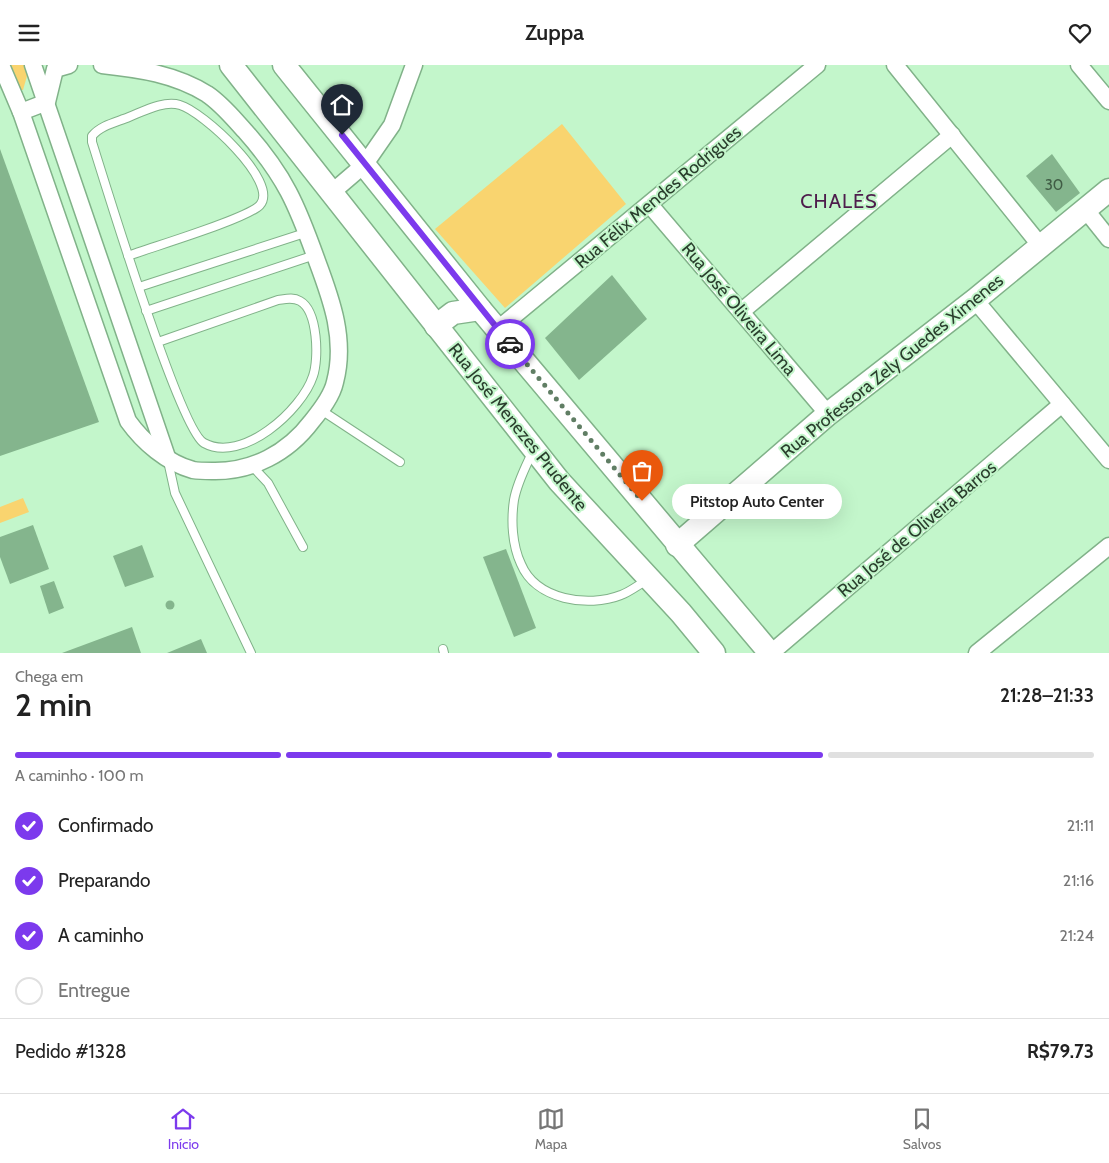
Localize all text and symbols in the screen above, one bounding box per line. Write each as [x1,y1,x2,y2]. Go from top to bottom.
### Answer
icon: menu [15,19,43,47]
text: Zuppa [525,19,584,46]
icon: heart [1066,19,1094,47]
pin [321,84,363,135]
icon: home [328,91,356,119]
street label: Rua Félix Mendes Rodrigues [570,121,746,273]
house number: 30 [1045,176,1063,194]
district label: CHALÉS [800,189,878,213]
street label: Rua José Oliveira Lima [677,238,801,380]
street label: Rua Professora Zely Guedes Ximenes [776,269,1008,463]
courier [485,319,535,369]
icon: car [496,330,524,358]
street label: Rua José Menezes Prudente [444,339,592,515]
pin [621,450,663,501]
street label: Rua José de Oliveira Barros [833,456,1001,602]
icon: bag [628,457,656,485]
callout: Pitstop Auto Center [672,483,842,519]
text: Pitstop Auto Center [690,492,824,511]
text: Chega em [15,667,83,686]
text: 21:28–21:33 [1000,684,1094,707]
text: 2 min [15,685,92,724]
text: A caminho · 100 m [15,766,143,785]
icon: check [15,812,43,840]
text: Confirmado [58,814,154,837]
text: 21:11 [1067,816,1094,835]
icon: check [15,867,43,895]
text: Preparando [58,869,151,892]
text: 21:16 [1063,871,1094,890]
icon: check [15,922,43,950]
text: A caminho [58,924,144,947]
text: 21:24 [1059,926,1094,945]
text: Entregue [58,979,130,1002]
text: Pedido #1328 [15,1040,127,1063]
text: R$79.73 [1027,1040,1094,1063]
tab: Início [168,1105,199,1153]
tab: Mapa [535,1105,567,1153]
tab: Salvos [903,1105,941,1153]

